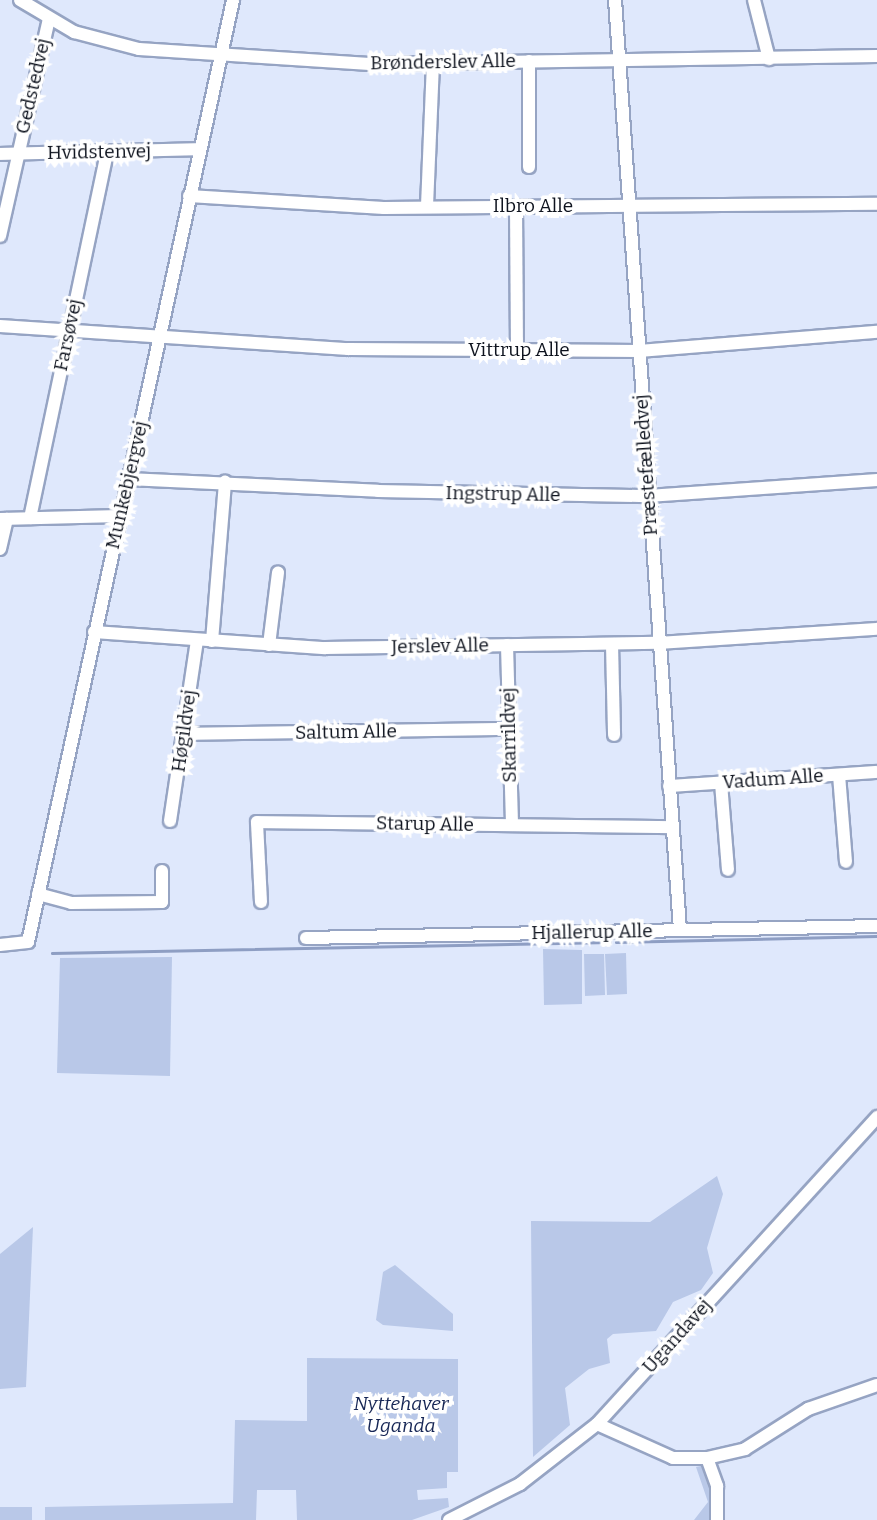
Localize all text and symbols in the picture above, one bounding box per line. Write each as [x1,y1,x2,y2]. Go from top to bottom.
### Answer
street label: Gedstedvej [11,36,55,136]
street label: Brønderslev Alle [370,49,516,75]
street label: Hvidstenvej [47,140,151,164]
street label: Ilbro Alle [493,195,573,217]
street label: Farsøvej [49,297,87,373]
street label: Vittrup Alle [468,339,570,361]
street label: Præstefælledvej [630,394,662,536]
street label: Munkebjergvej [101,419,153,551]
street label: Ingstrup Alle [445,482,561,506]
street label: Jerslev Alle [391,634,489,658]
street label: Skarrildvej [497,687,521,783]
street label: Høgildvej [167,688,201,774]
street label: Saltum Alle [295,720,397,744]
street label: Vadum Alle [722,764,824,794]
street label: Starup Alle [376,812,474,836]
street label: Hjallerup Alle [531,920,653,944]
street label: Ugandavej [638,1294,716,1378]
park label: Nyttehaver Uganda [353,1393,449,1437]

